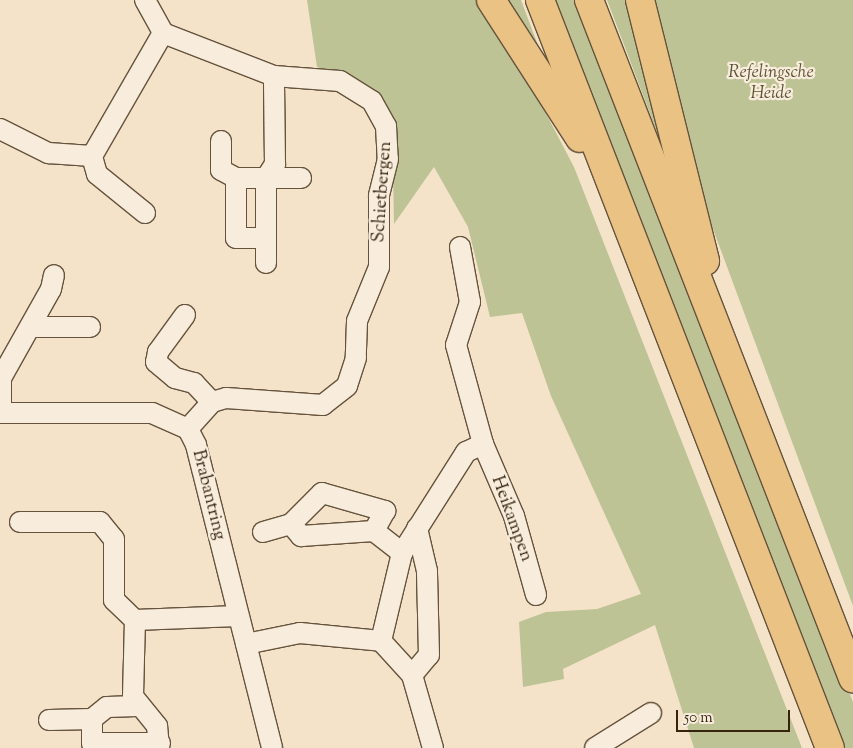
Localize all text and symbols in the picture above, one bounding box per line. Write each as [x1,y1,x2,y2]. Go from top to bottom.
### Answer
park label: Refelingsche Heide [728,63,814,106]
street label: Schietbergen [369,141,397,243]
street label: Brabantring [186,448,230,542]
street label: Heikampen [486,473,536,565]
scale bar [678,700,792,732]
text: 50 m [684,708,713,729]

